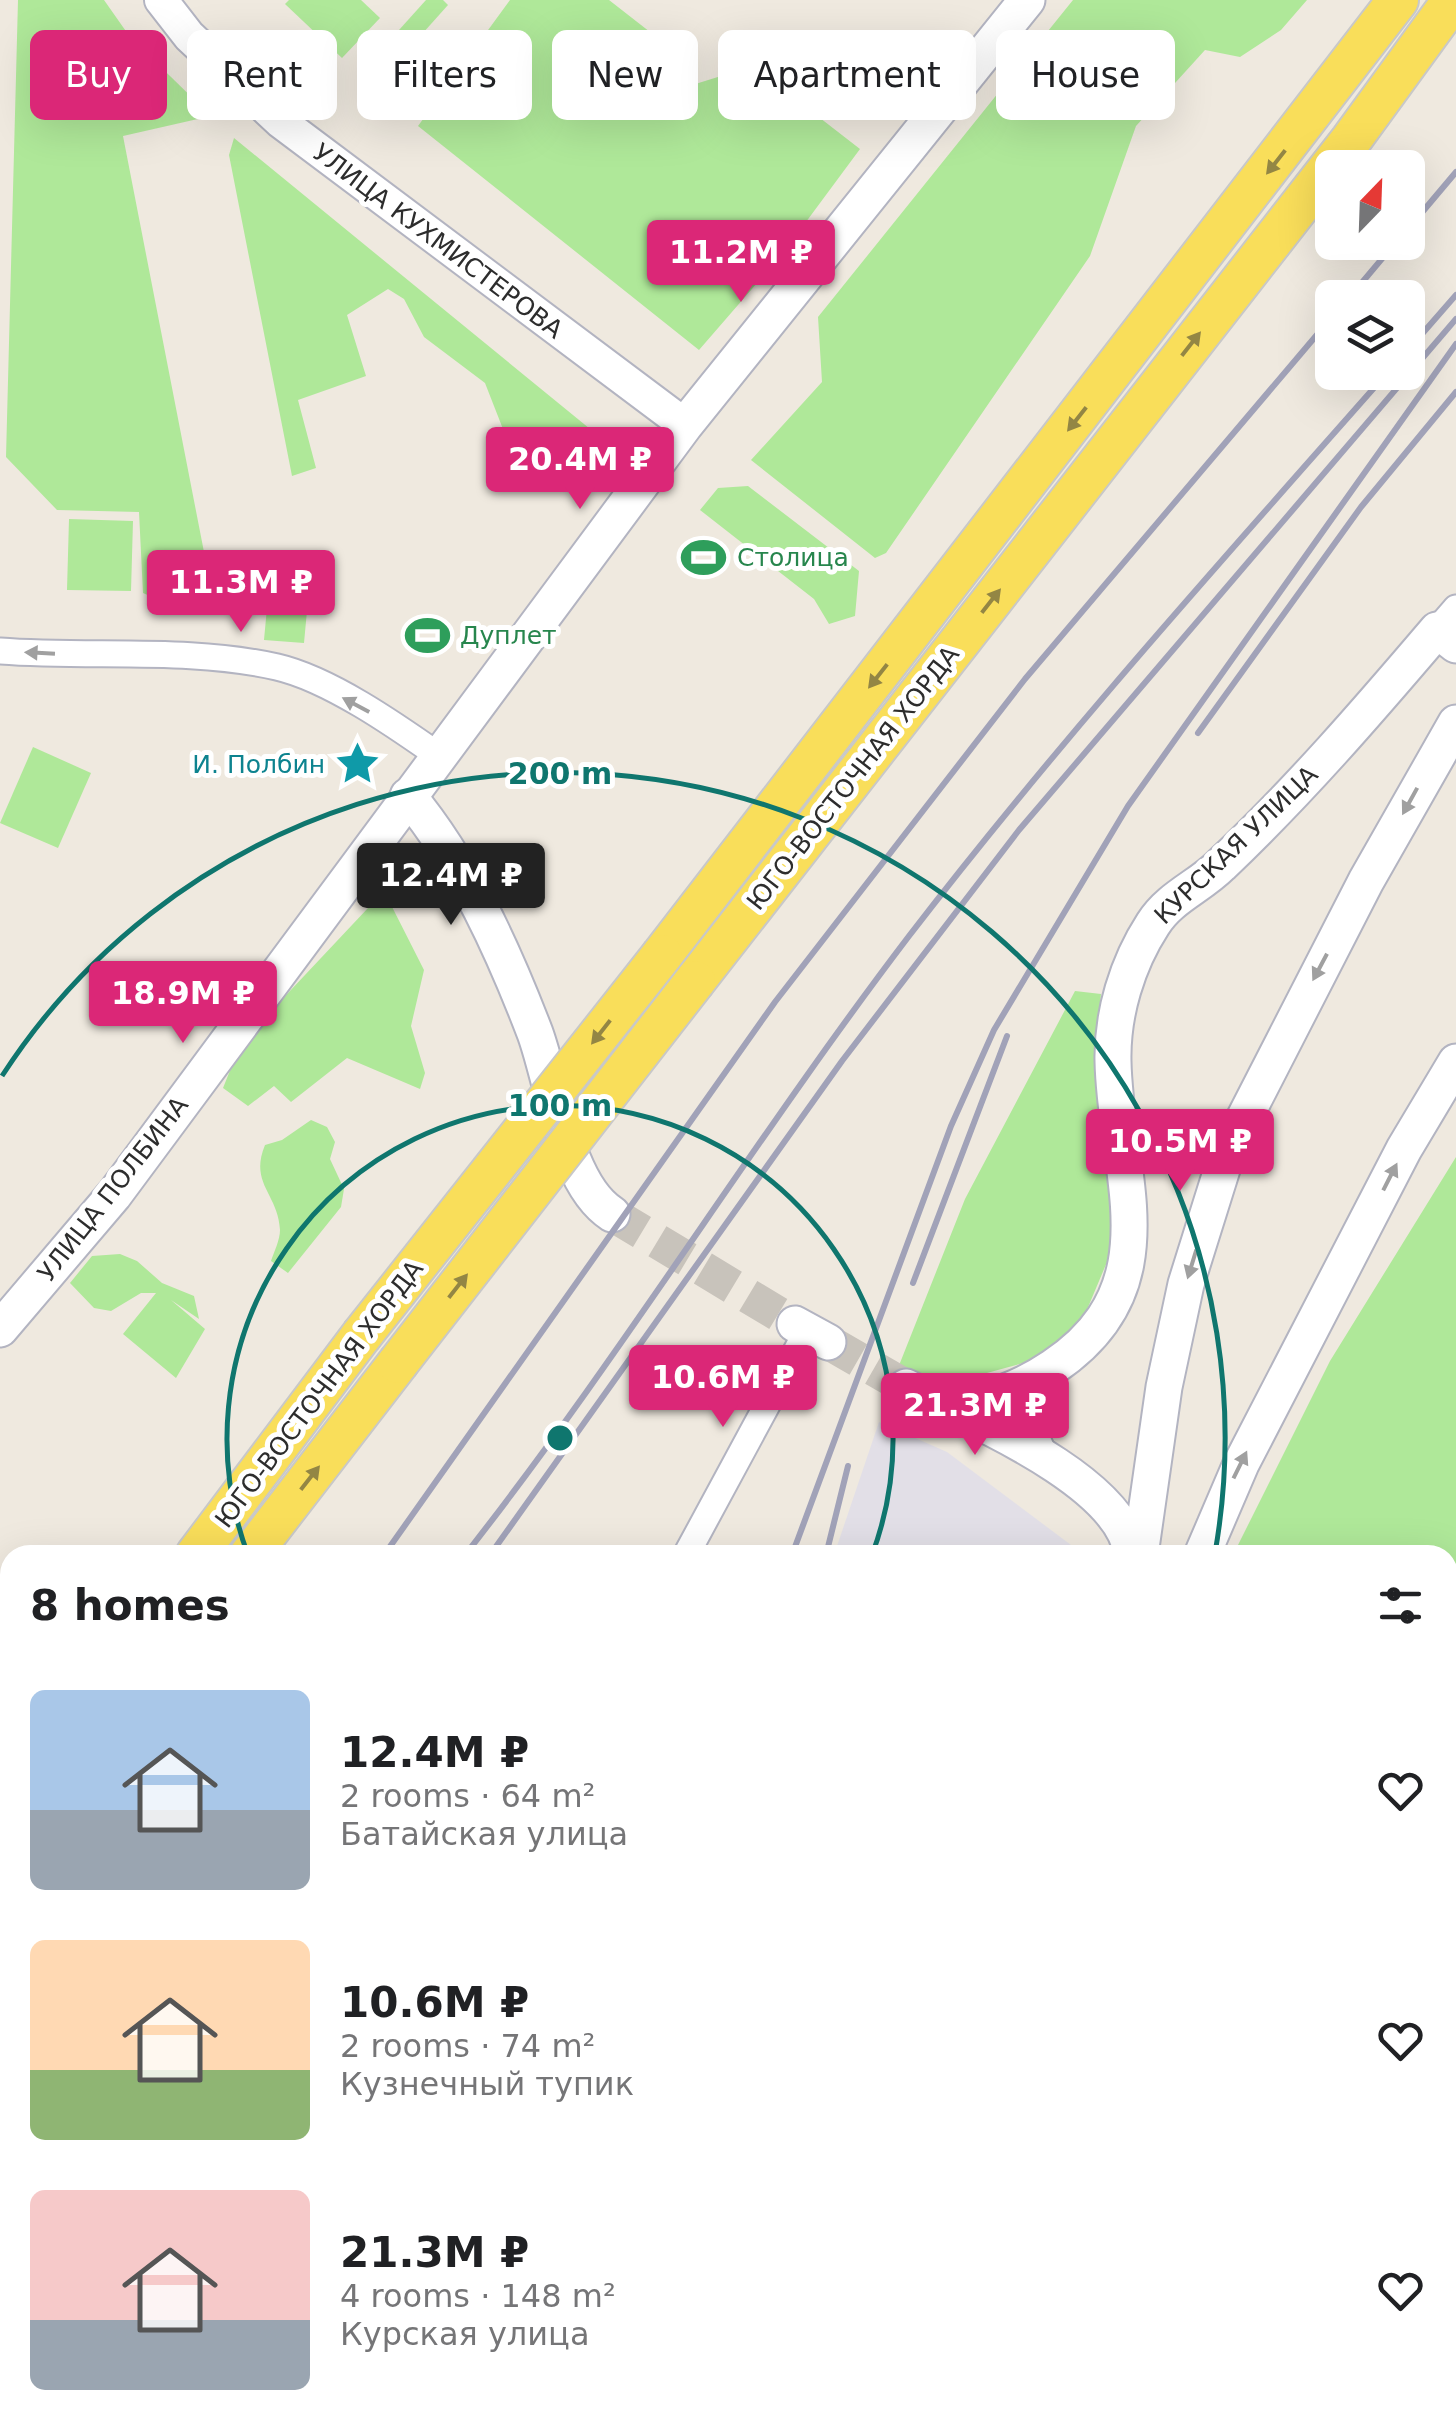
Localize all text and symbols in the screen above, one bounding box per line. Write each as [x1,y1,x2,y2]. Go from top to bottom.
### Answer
chip: Buy [30,30,167,120]
chip: Rent [187,30,337,120]
chip: Filters [357,30,532,120]
chip: New [552,30,698,120]
chip: Apartment [718,30,976,120]
chip: House [996,30,1175,120]
street label: УЛИЦА КУХМИСТЕРОВА [307,138,569,344]
one-way arrow [1266,149,1287,175]
north arrow [1315,150,1425,260]
map controls [1315,150,1425,390]
pin: 11.2M ₽ [649,220,833,305]
text: 11.2M ₽ [669,233,813,271]
button: layers [1315,280,1425,390]
one-way arrow [1180,332,1201,357]
one-way arrow [1067,406,1088,432]
pin: 20.4M ₽ [488,427,672,512]
text: 20.4M ₽ [508,440,652,478]
sports icon: Столица [680,533,728,581]
place label: Столица [737,543,849,572]
pin: 11.3M ₽ [149,550,333,635]
text: 11.3M ₽ [169,563,313,601]
one-way arrow [981,588,1001,614]
sports icon: Дуплет [403,611,451,659]
place label: Дуплет [460,621,557,650]
street label: ЮГО-ВОСТОЧНАЯ ХОРДА [741,640,965,916]
one-way arrow [24,645,56,661]
one-way arrow [868,663,889,689]
one-way arrow [342,696,371,713]
place icon: И. Полбин [334,740,382,788]
place label: И. Полбин [192,750,325,779]
text: 200 m [508,756,612,791]
street label: КУРСКАЯ УЛИЦА [1149,760,1323,930]
one-way arrow [1401,787,1418,816]
pin: 12.4M ₽ [359,843,543,928]
text: 12.4M ₽ [379,856,523,894]
one-way arrow [1312,952,1329,981]
pin: 18.9M ₽ [91,961,275,1046]
text: 18.9M ₽ [111,974,255,1012]
one-way arrow [591,1018,612,1044]
text: 100 m [508,1088,612,1123]
street label: УЛИЦА ПОЛБИНА [32,1091,194,1287]
pin: 10.5M ₽ [1088,1109,1272,1194]
text: 10.5M ₽ [1108,1122,1252,1160]
one-way arrow [1381,1162,1398,1191]
one-way arrow [1184,1250,1199,1280]
street label: ЮГО-ВОСТОЧНАЯ ХОРДА [209,1255,429,1533]
one-way arrow [448,1273,468,1299]
pin: 10.6M ₽ [631,1345,815,1430]
text: 10.6M ₽ [651,1358,795,1396]
pin: 21.3M ₽ [883,1373,1067,1458]
text: 21.3M ₽ [903,1386,1047,1424]
centre of rings [542,1420,578,1456]
one-way arrow [1232,1451,1249,1480]
one-way arrow [299,1465,320,1491]
icon: filters [1373,1578,1428,1633]
text: 8 homes [30,1581,230,1630]
text: 12.4M ₽ [340,1728,529,1777]
icon: home [110,1730,230,1850]
icon: heart [1373,1763,1428,1818]
text: 2 rooms · 64 m² [340,1777,595,1815]
text: Батайская улица [340,1815,628,1853]
text: 10.6M ₽ [340,1978,529,2027]
icon: home [110,1980,230,2100]
icon: heart [1373,2013,1428,2068]
text: 2 rooms · 74 m² [340,2027,595,2065]
text: Кузнечный тупик [340,2065,634,2103]
text: 21.3M ₽ [340,2228,529,2277]
icon: home [110,2230,230,2350]
icon: heart [1373,2263,1428,2318]
text: 4 rooms · 148 m² [340,2277,616,2315]
text: Курская улица [340,2315,590,2353]

